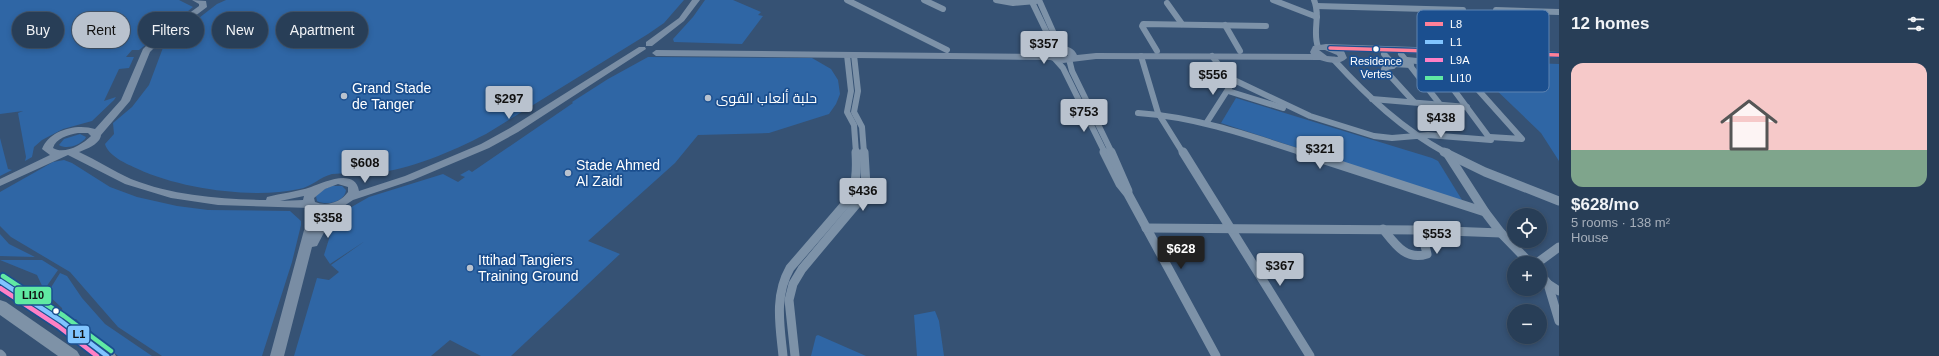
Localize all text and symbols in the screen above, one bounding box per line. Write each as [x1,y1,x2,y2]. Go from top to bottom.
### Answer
legend [1417,10,1549,92]
chip: Buy [12,12,64,48]
chip: Rent [72,12,130,48]
chip: Filters [138,12,204,48]
chip: New [212,12,268,48]
chip: Apartment [276,12,368,48]
icon: filters [1905,13,1927,35]
text: 12 homes [1571,14,1649,33]
text: L8 [1450,18,1462,30]
pin: $357 [1020,31,1068,65]
text: $357 [1030,36,1058,51]
text: L1 [1450,36,1462,48]
marker: Residence Vertes [1371,44,1381,54]
text: L9A [1450,54,1470,66]
place label: Residence Vertes [1350,55,1402,80]
pin: $556 [1189,62,1237,96]
text: $556 [1199,67,1227,82]
text: LI10 [1450,72,1471,84]
place label: Grand Stade de Tanger [352,80,432,112]
pin: $297 [485,86,533,120]
place label: حلبة ألعاب القوى [716,89,817,106]
icon: home [1713,89,1785,161]
marker: Grand Stade de Tanger [339,91,349,101]
text: $297 [495,91,523,106]
marker: حلبة ألعاب القوى [703,93,713,103]
pin: $753 [1060,99,1108,133]
text: $753 [1070,104,1098,119]
pin: $438 [1417,105,1465,139]
text: $438 [1427,110,1455,125]
pin: $321 [1296,136,1344,170]
text: $321 [1306,141,1334,156]
pin: $608 [341,150,389,184]
text: $608 [351,155,379,170]
place label: Stade Ahmed Al Zaidi [576,157,660,189]
marker: Stade Ahmed Al Zaidi [563,168,573,178]
pin: $436 [839,178,887,212]
text: $436 [849,183,877,198]
text: $628/mo [1571,195,1639,214]
pin: $358 [304,205,352,239]
map controls [1507,208,1547,344]
button: locate [1507,208,1547,248]
text: $358 [314,210,342,225]
text: 5 rooms · 138 m² [1571,215,1670,230]
pin: $553 [1413,221,1461,255]
text: $553 [1423,226,1451,241]
text: House [1571,230,1609,245]
pin: $628 [1157,236,1205,270]
text: $628 [1167,241,1195,256]
place label: Ittihad Tangiers Training Ground [478,252,579,284]
pin: $367 [1256,253,1304,287]
button: + [1507,256,1547,296]
text: $367 [1266,258,1294,273]
marker: Ittihad Tangiers Training Ground [465,263,475,273]
line badge: LI10 [14,286,52,305]
text: LI10 [22,289,44,301]
button: − [1507,304,1547,344]
unlabelled marker [51,306,61,316]
line badge: L1 [67,325,90,344]
text: L1 [73,328,85,340]

